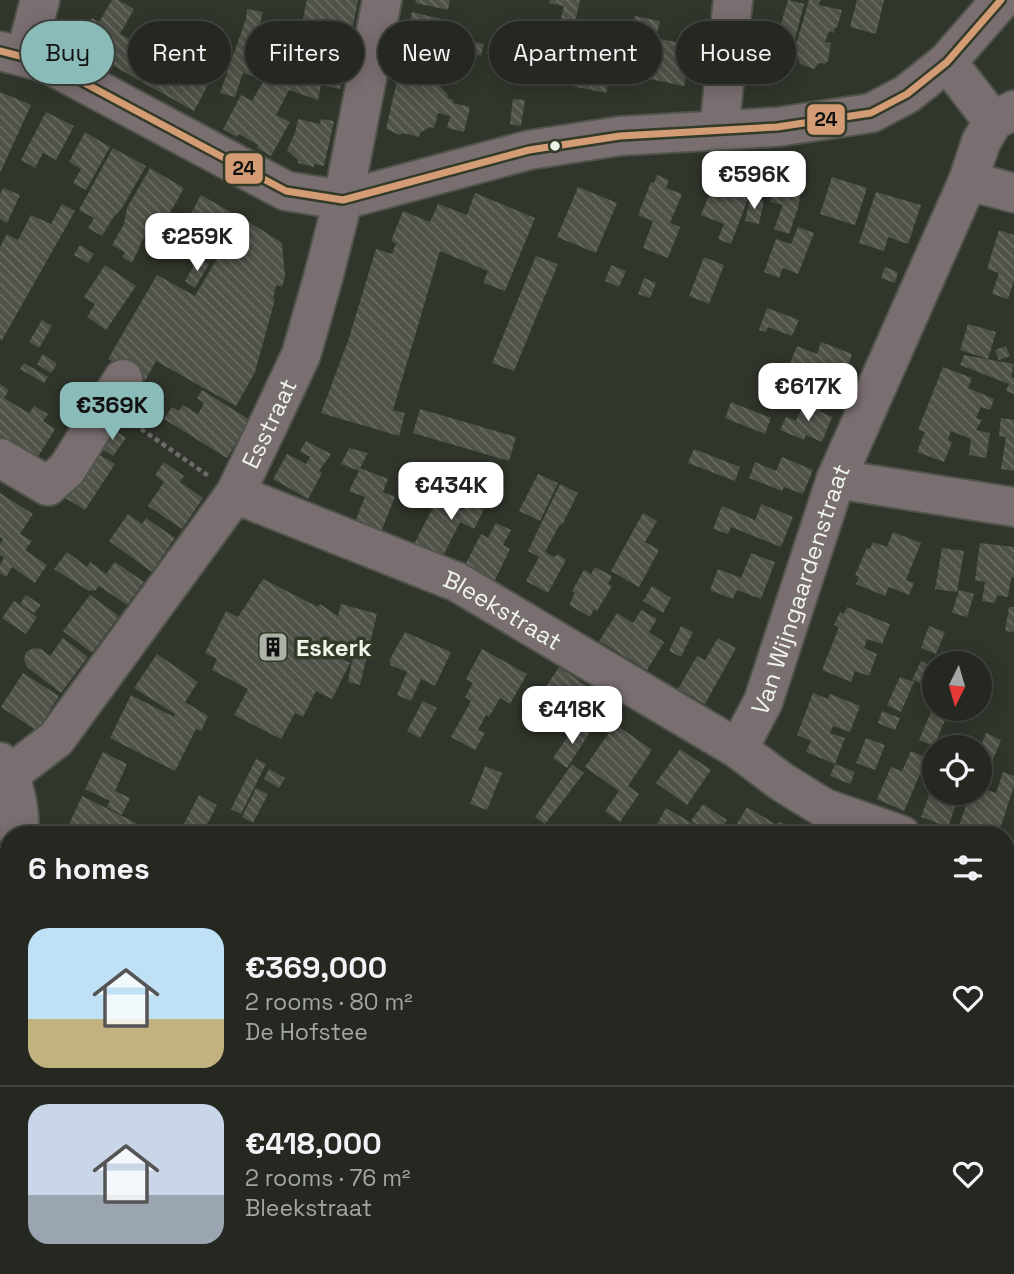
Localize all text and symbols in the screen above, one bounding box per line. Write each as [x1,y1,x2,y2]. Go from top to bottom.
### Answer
chip: Buy [21,21,114,84]
chip: Rent [128,21,231,84]
chip: Filters [245,21,364,84]
chip: New [378,21,475,84]
chip: Apartment [489,21,662,84]
chip: House [676,21,796,84]
line badge: 24 [806,103,846,136]
text: 24 [814,107,838,132]
unlabelled marker [548,139,562,153]
line badge: 24 [224,152,264,185]
pin: €596K [705,152,803,211]
text: 24 [232,156,256,181]
text: €596K [718,159,790,189]
pin: €259K [148,214,246,273]
text: €259K [161,221,233,251]
pin: €617K [759,364,857,423]
text: €617K [774,371,842,401]
street label: Esstraat [234,373,303,473]
pin: €369K [63,382,161,442]
text: €369K [76,390,148,420]
street label: Van Wijngaardenstraat [744,459,856,720]
pin: €434K [402,462,500,522]
text: €434K [414,470,488,500]
street label: Bleekstraat [439,563,568,656]
building icon: Eskerk [256,630,290,664]
place label: Eskerk [296,632,372,663]
north arrow [922,651,992,721]
map controls [922,651,992,805]
pin: €418K [523,686,621,746]
text: €418K [538,694,606,724]
button: locate [922,735,992,805]
text: 6 homes [28,849,150,888]
icon: filters [949,849,987,887]
text: €369,000 [245,948,387,987]
icon: home [84,956,168,1040]
icon: heart [949,979,987,1017]
text: 2 rooms · 80 m² [245,987,413,1017]
text: De Hofstee [245,1017,368,1047]
text: €418,000 [245,1124,382,1163]
icon: home [84,1132,168,1216]
icon: heart [949,1155,987,1193]
text: 2 rooms · 76 m² [245,1163,410,1193]
text: Bleekstraat [245,1193,372,1223]

